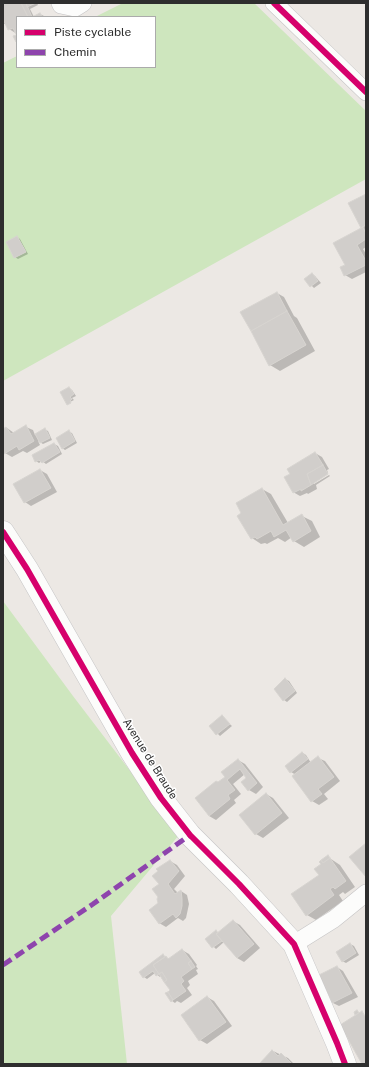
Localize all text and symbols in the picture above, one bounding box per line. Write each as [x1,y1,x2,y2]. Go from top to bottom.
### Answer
legend [16,16,156,68]
text: Piste cyclable [54,25,131,39]
text: Chemin [54,45,96,59]
street label: Avenue de Braude [120,716,180,802]

